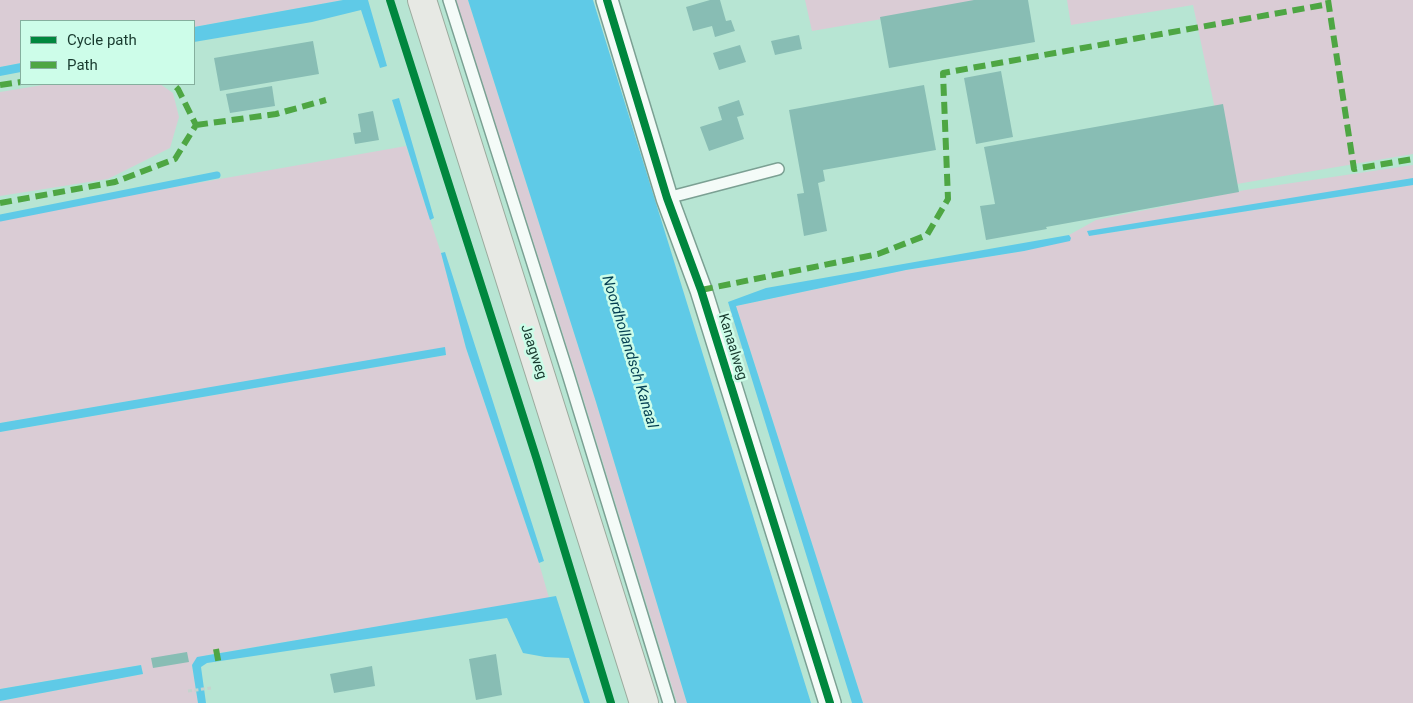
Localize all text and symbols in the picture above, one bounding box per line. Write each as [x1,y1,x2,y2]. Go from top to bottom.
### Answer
legend [20,20,195,85]
text: Cycle path [67,31,137,49]
text: Path [67,56,98,74]
water label: Noordhollandsch Kanaal [597,273,661,431]
street label: Kanaalweg [714,312,750,382]
street label: Jaagweg [516,322,550,382]

